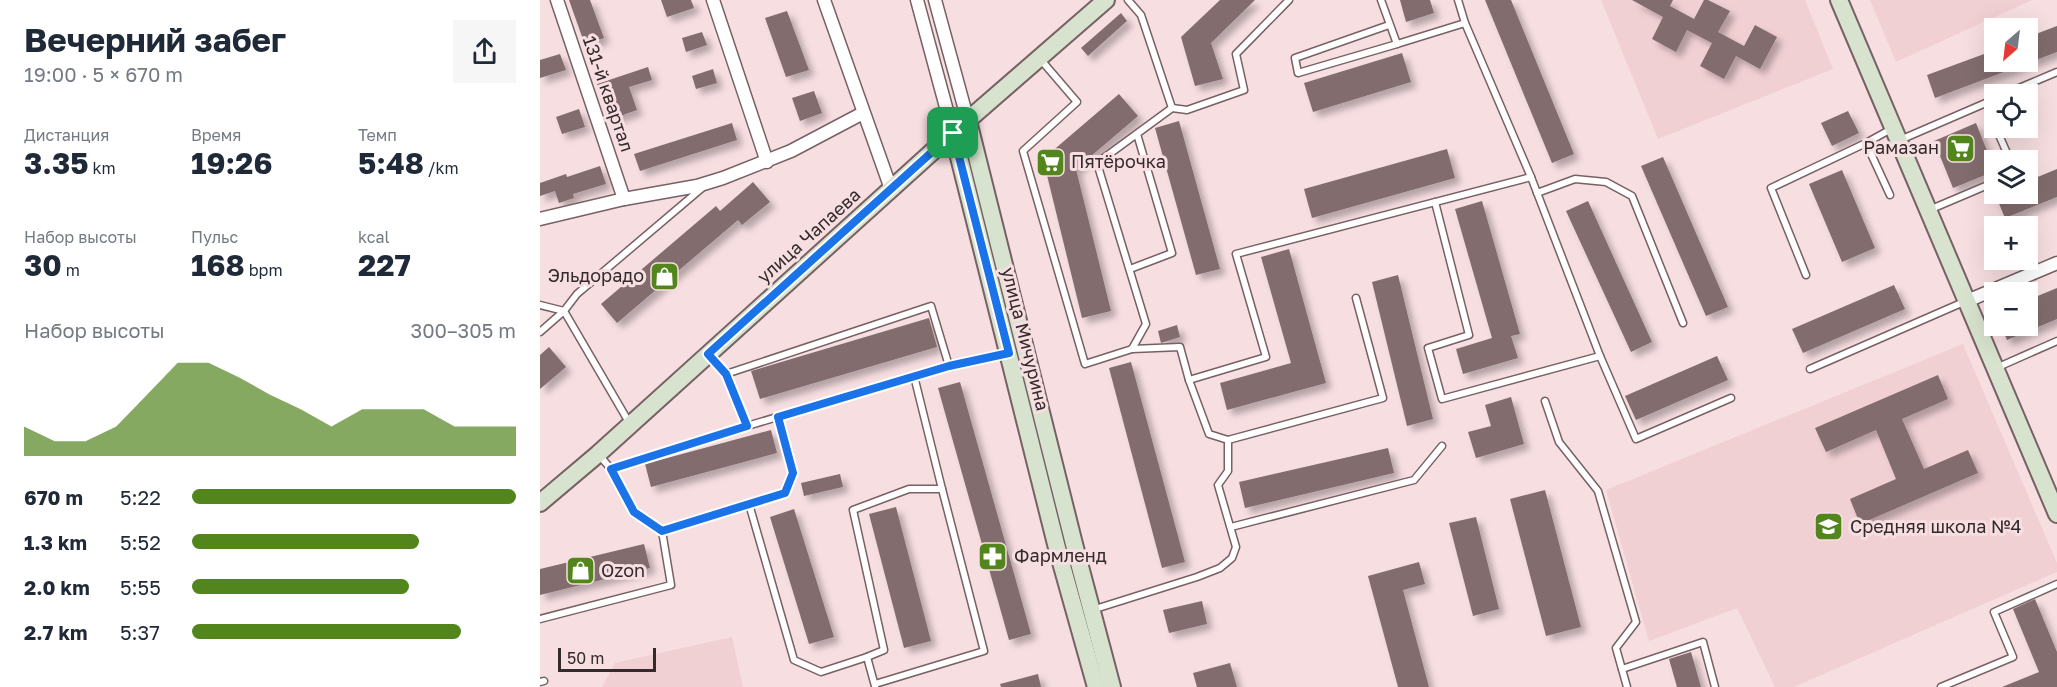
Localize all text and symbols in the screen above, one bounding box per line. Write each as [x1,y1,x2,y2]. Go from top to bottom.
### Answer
north arrow [1984,18,2038,72]
map controls [1984,18,2038,336]
text: Вечерний забег [24,20,286,59]
button: share [453,20,516,83]
street label: 131-й квартал [579,33,639,154]
text: 19:00 · 5 × 670 m [24,62,183,86]
button: locate [1984,84,2038,138]
pin [927,107,978,158]
icon: arrive [936,116,969,149]
text: Дистанция [24,125,109,145]
text: Время [191,125,241,145]
text: Темп [358,125,397,145]
supermarket icon: Рамазан [1944,132,1976,164]
place label: Рамазан [1863,136,1939,158]
text: 3.35 [24,145,89,181]
text: 19:26 [191,145,272,181]
text: 5:48 [358,145,424,181]
supermarket icon: Пятёрочка [1034,146,1066,178]
place label: Пятёрочка [1071,150,1166,172]
button: layers [1984,150,2038,204]
text: km [89,158,116,178]
text: /km [424,158,459,178]
street label: улица Чапаева [752,183,864,287]
button: + [1984,216,2038,270]
text: Набор высоты [24,227,137,247]
text: Пульс [191,227,238,247]
text: kcal [358,227,390,247]
text: 30 [24,247,62,283]
text: 168 [191,247,245,283]
text: 227 [358,247,411,283]
text: m [62,260,80,280]
text: bpm [245,260,283,280]
shop icon: Эльдорадо [649,260,681,292]
place label: Эльдорадо [548,264,644,286]
street label: улица Мичурина [998,265,1054,413]
button: − [1984,282,2038,336]
text: Набор высоты [24,318,165,342]
text: 300–305 m [411,318,516,342]
text: 670 m [24,485,83,509]
text: 5:22 [120,485,161,509]
school or university icon: Средняя школа №4 [1813,511,1845,543]
place label: Средняя школа №4 [1850,515,2022,537]
text: 1.3 km [24,530,87,554]
text: 5:52 [120,530,161,554]
pharmacy icon: Фармленд [977,540,1009,572]
place label: Фармленд [1014,544,1107,566]
shop icon: Ozon [564,555,596,587]
place label: Ozon [601,559,645,581]
text: 2.0 km [24,575,90,599]
text: 5:55 [120,575,161,599]
text: 2.7 km [24,620,88,644]
text: 5:37 [120,620,160,644]
scale bar [558,645,656,672]
text: 50 m [567,648,604,668]

